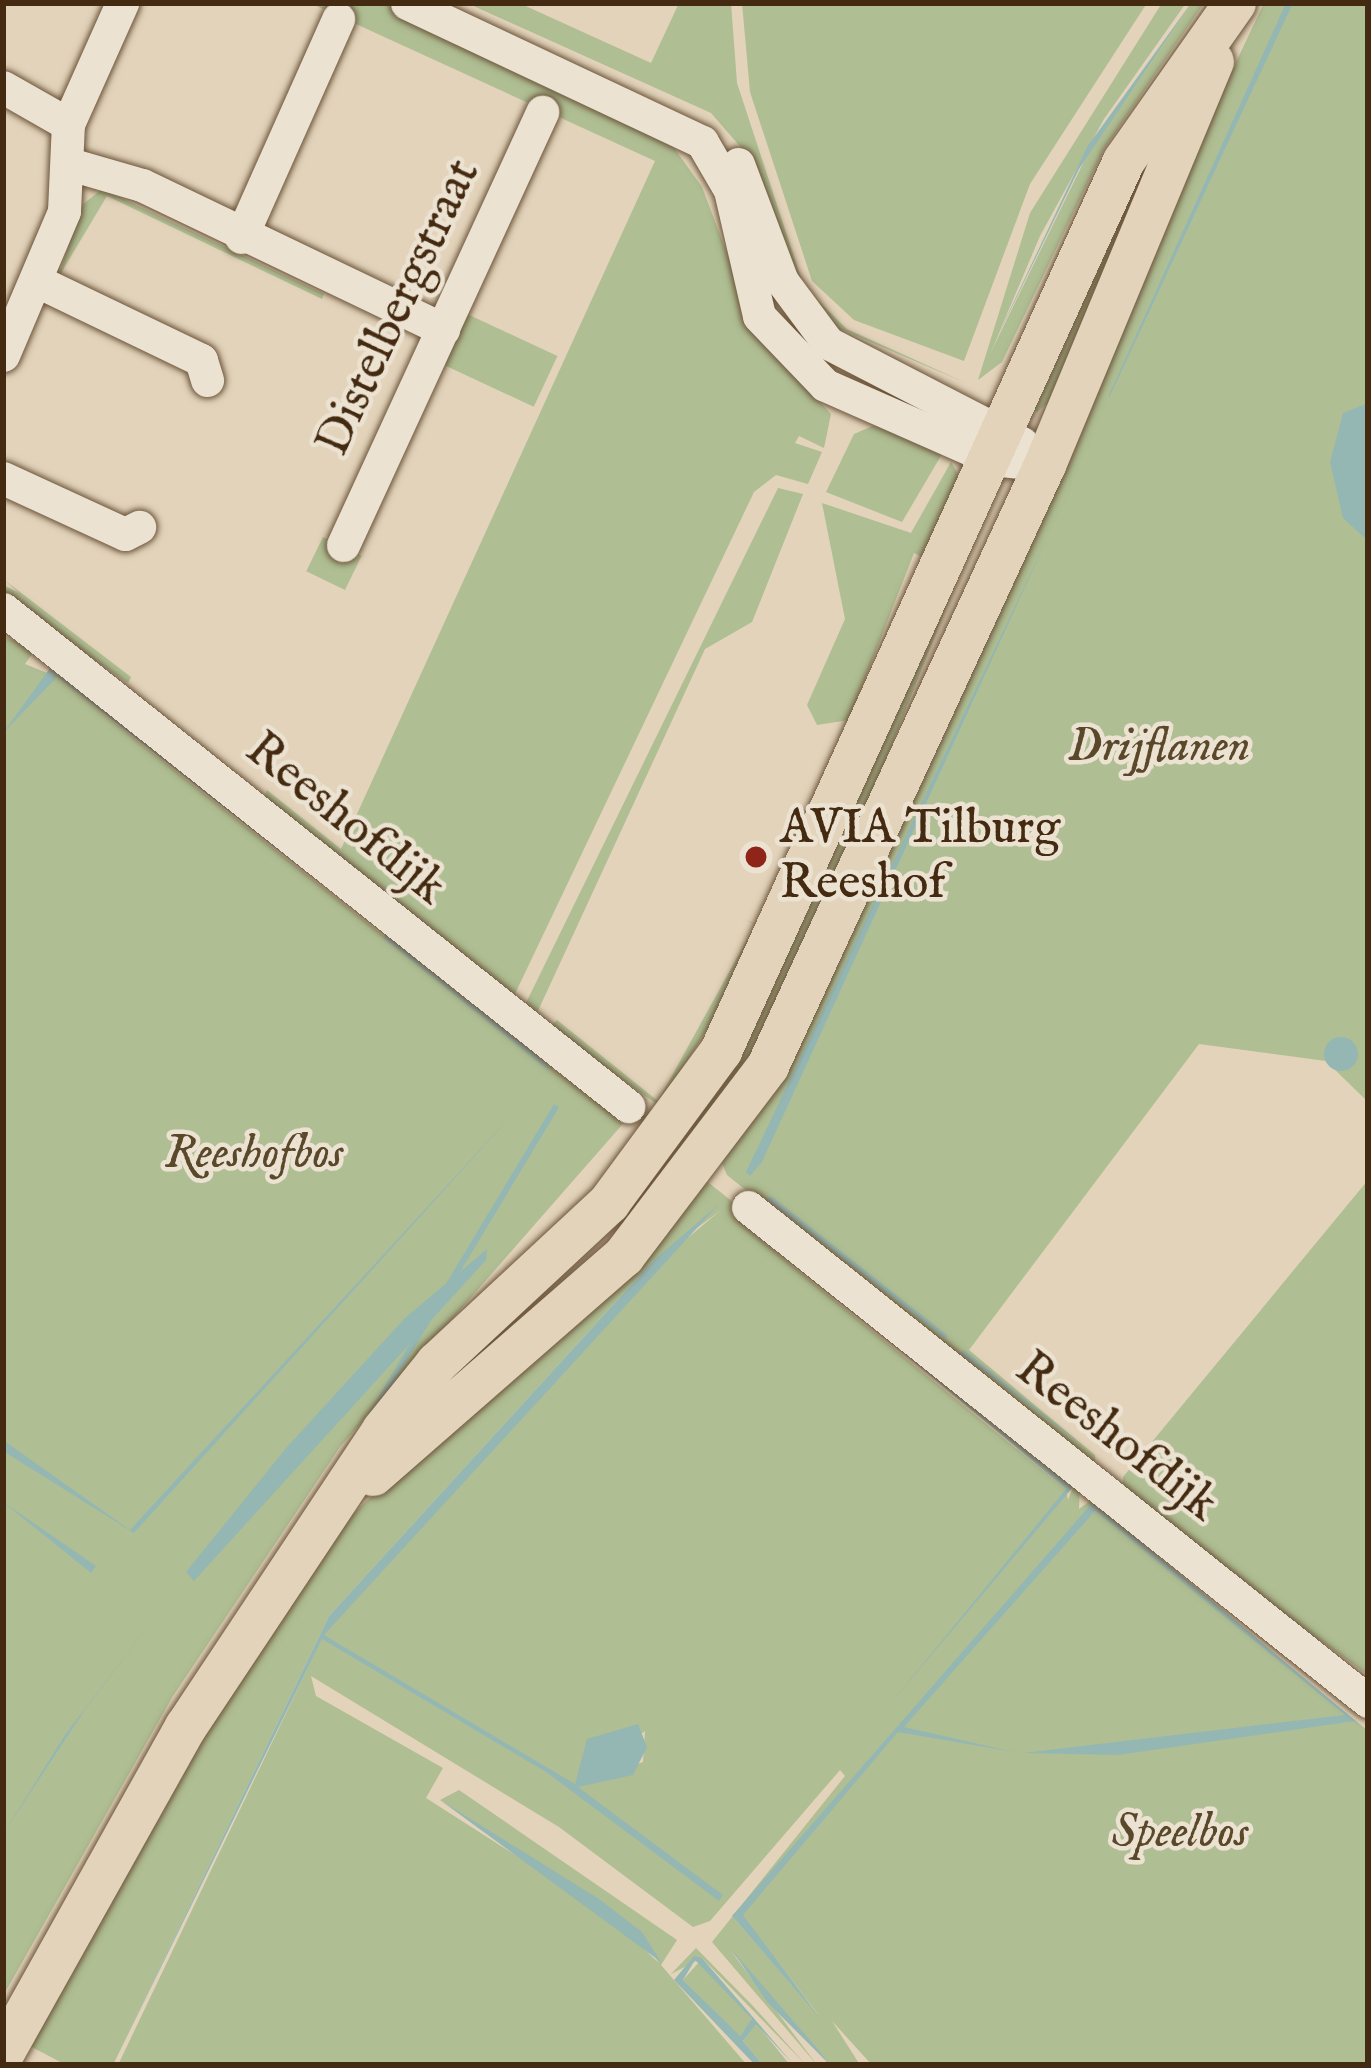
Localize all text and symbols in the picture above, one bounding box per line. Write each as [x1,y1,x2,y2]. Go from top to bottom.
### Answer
street label: Distelbergstraat [305,151,493,465]
park label: Drijflanen [1068,719,1250,777]
street label: Reeshofdijk [233,722,457,918]
place label: AVIA Tilburg Reeshof [780,800,1060,913]
marker: AVIA Tilburg Reeshof [743,844,769,870]
park label: Reeshofbos [165,1126,343,1184]
street label: Reeshofdijk [1003,1341,1229,1535]
park label: Speelbos [1111,1805,1249,1863]

